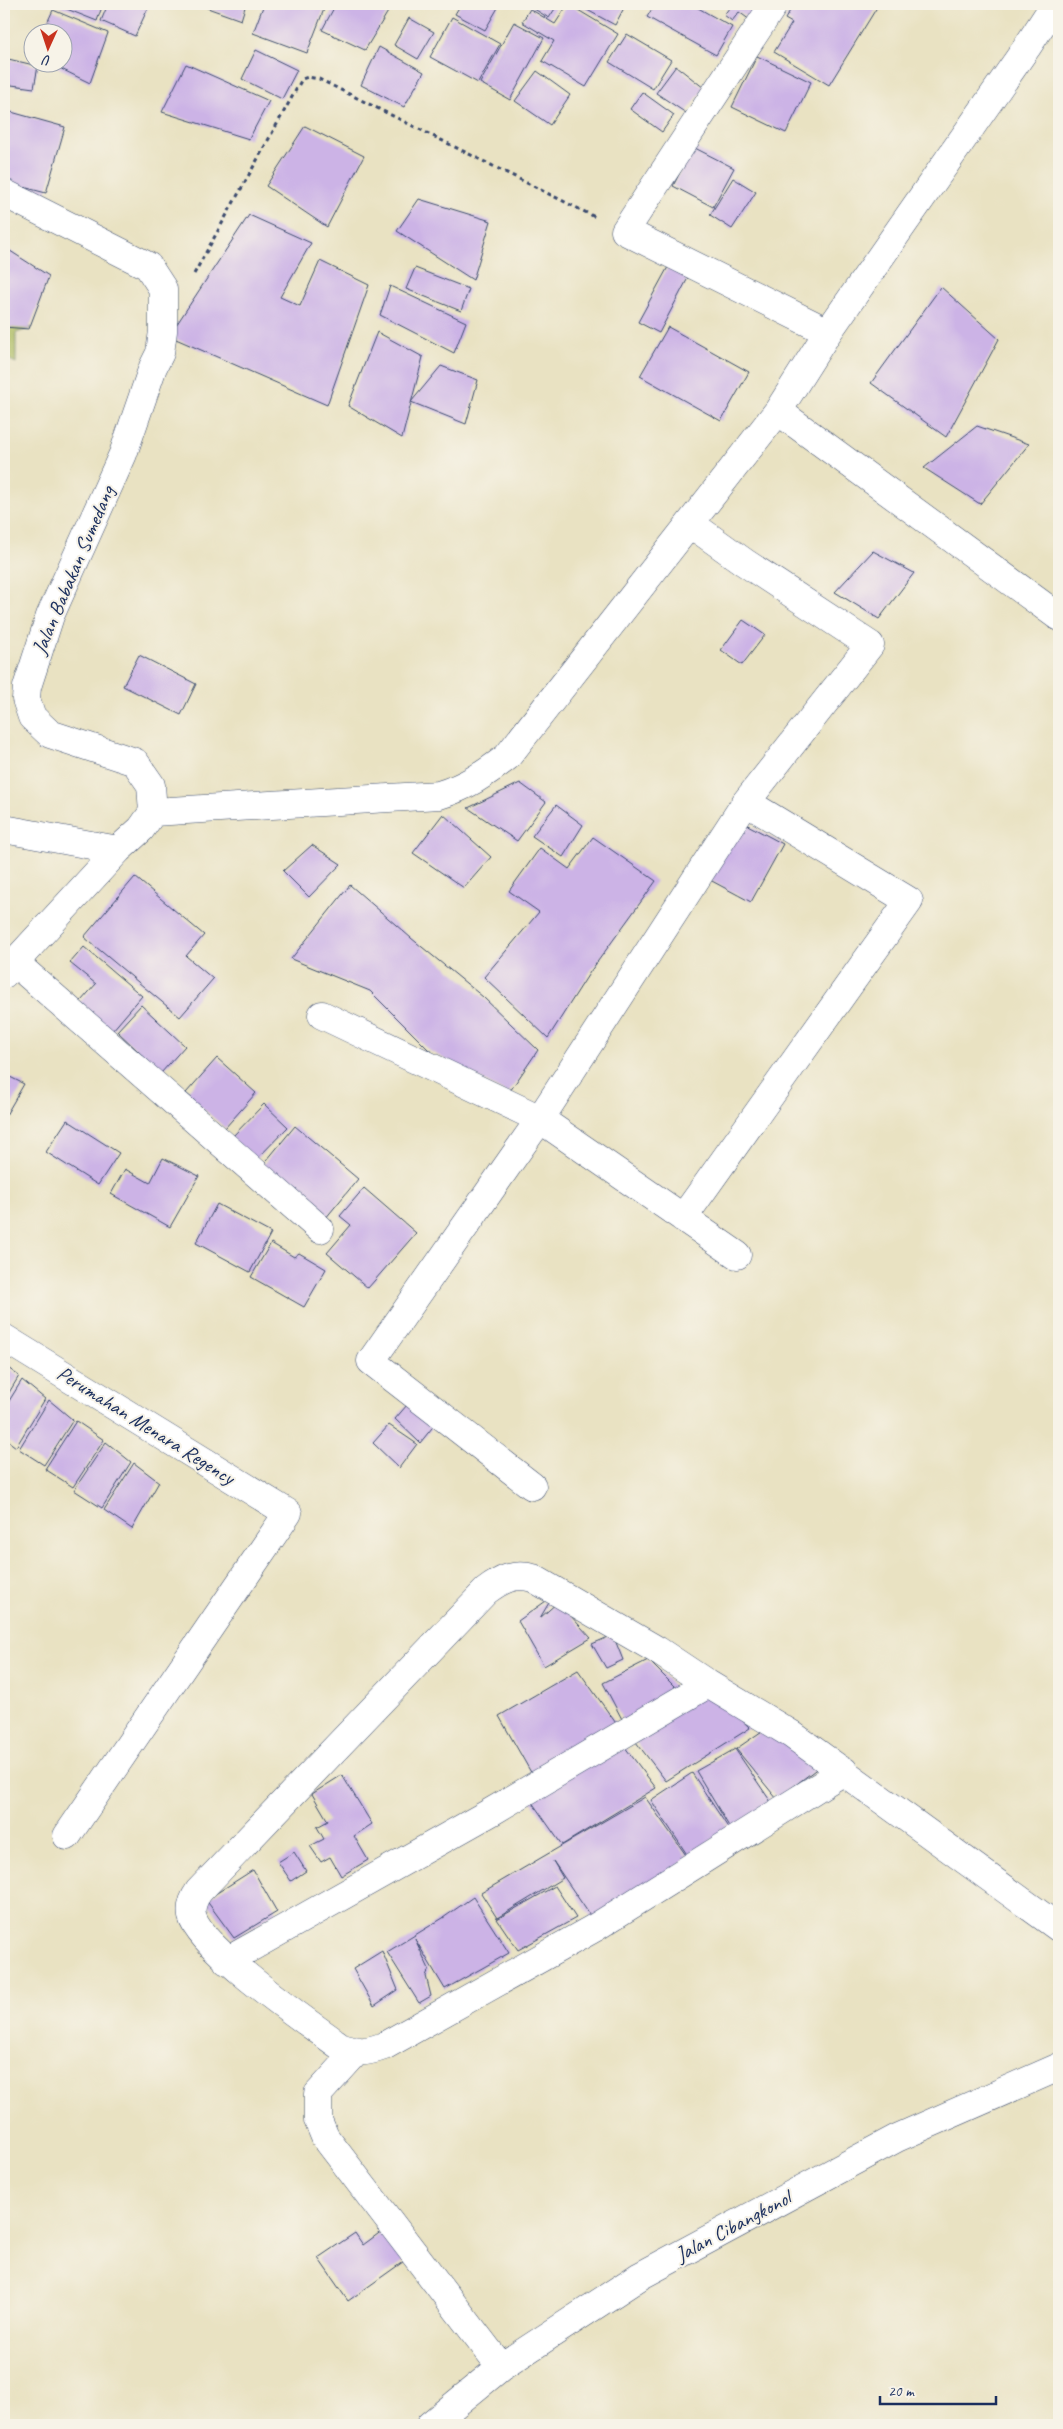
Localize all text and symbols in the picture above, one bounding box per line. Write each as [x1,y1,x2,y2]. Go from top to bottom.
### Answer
north arrow [22,22,72,72]
text: U [40,52,51,69]
street label: Jalan Babakan Sumedang [25,481,121,659]
street label: Perumahan Menara Regency [52,1360,241,1491]
street label: Jalan Cibangkonol [670,2183,798,2268]
scale bar [880,2374,997,2406]
text: 20 m [888,2382,915,2401]

